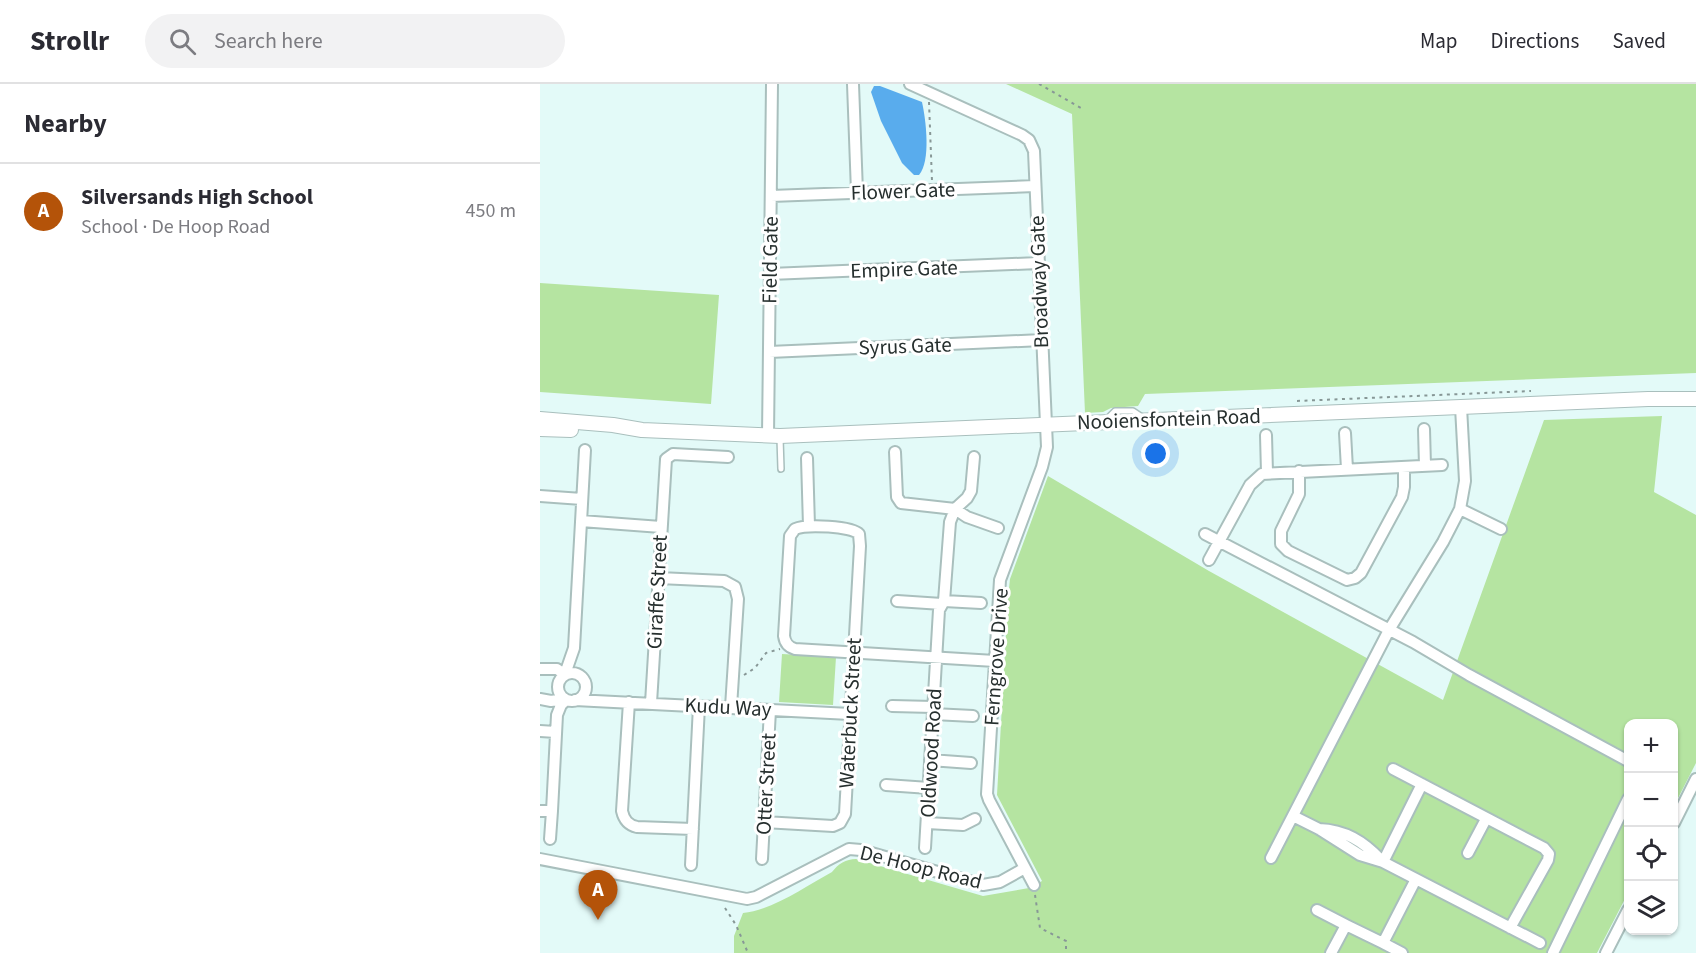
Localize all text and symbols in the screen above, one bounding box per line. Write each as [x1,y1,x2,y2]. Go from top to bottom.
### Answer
search box [145,14,565,68]
text: Strollr [30,21,109,61]
icon: search [166,25,199,58]
text: Search here [214,25,323,57]
text: Map [1420,26,1458,56]
text: Directions [1491,26,1579,56]
text: Saved [1612,26,1666,56]
text: Nearby [24,105,107,142]
street label: Flower Gate [850,174,956,208]
text: Silversands High School [81,181,313,213]
text: A [38,197,49,225]
text: 450 m [466,197,516,225]
text: School · De Hoop Road [81,213,270,241]
street label: Broadway Gate [1022,215,1056,349]
street label: Field Gate [754,216,786,304]
street label: Empire Gate [850,252,958,286]
street label: Syrus Gate [858,329,952,363]
street label: Nooiensfontein Road [1076,401,1262,437]
your location [1141,439,1170,468]
street label: Giraffe Street [639,534,675,650]
street label: Ferngrove Drive [976,587,1016,727]
street label: Waterbuck Street [831,637,869,789]
street label: Oldwood Road [913,687,949,819]
street label: Kudu Way [684,690,772,724]
map controls [1624,719,1678,935]
button: + [1624,719,1678,773]
street label: Otter Street [748,732,784,836]
button: − [1624,773,1678,827]
button: locate [1624,827,1678,881]
street label: De Hoop Road [857,837,985,897]
pin: A [578,870,618,920]
button: layers [1624,881,1678,935]

